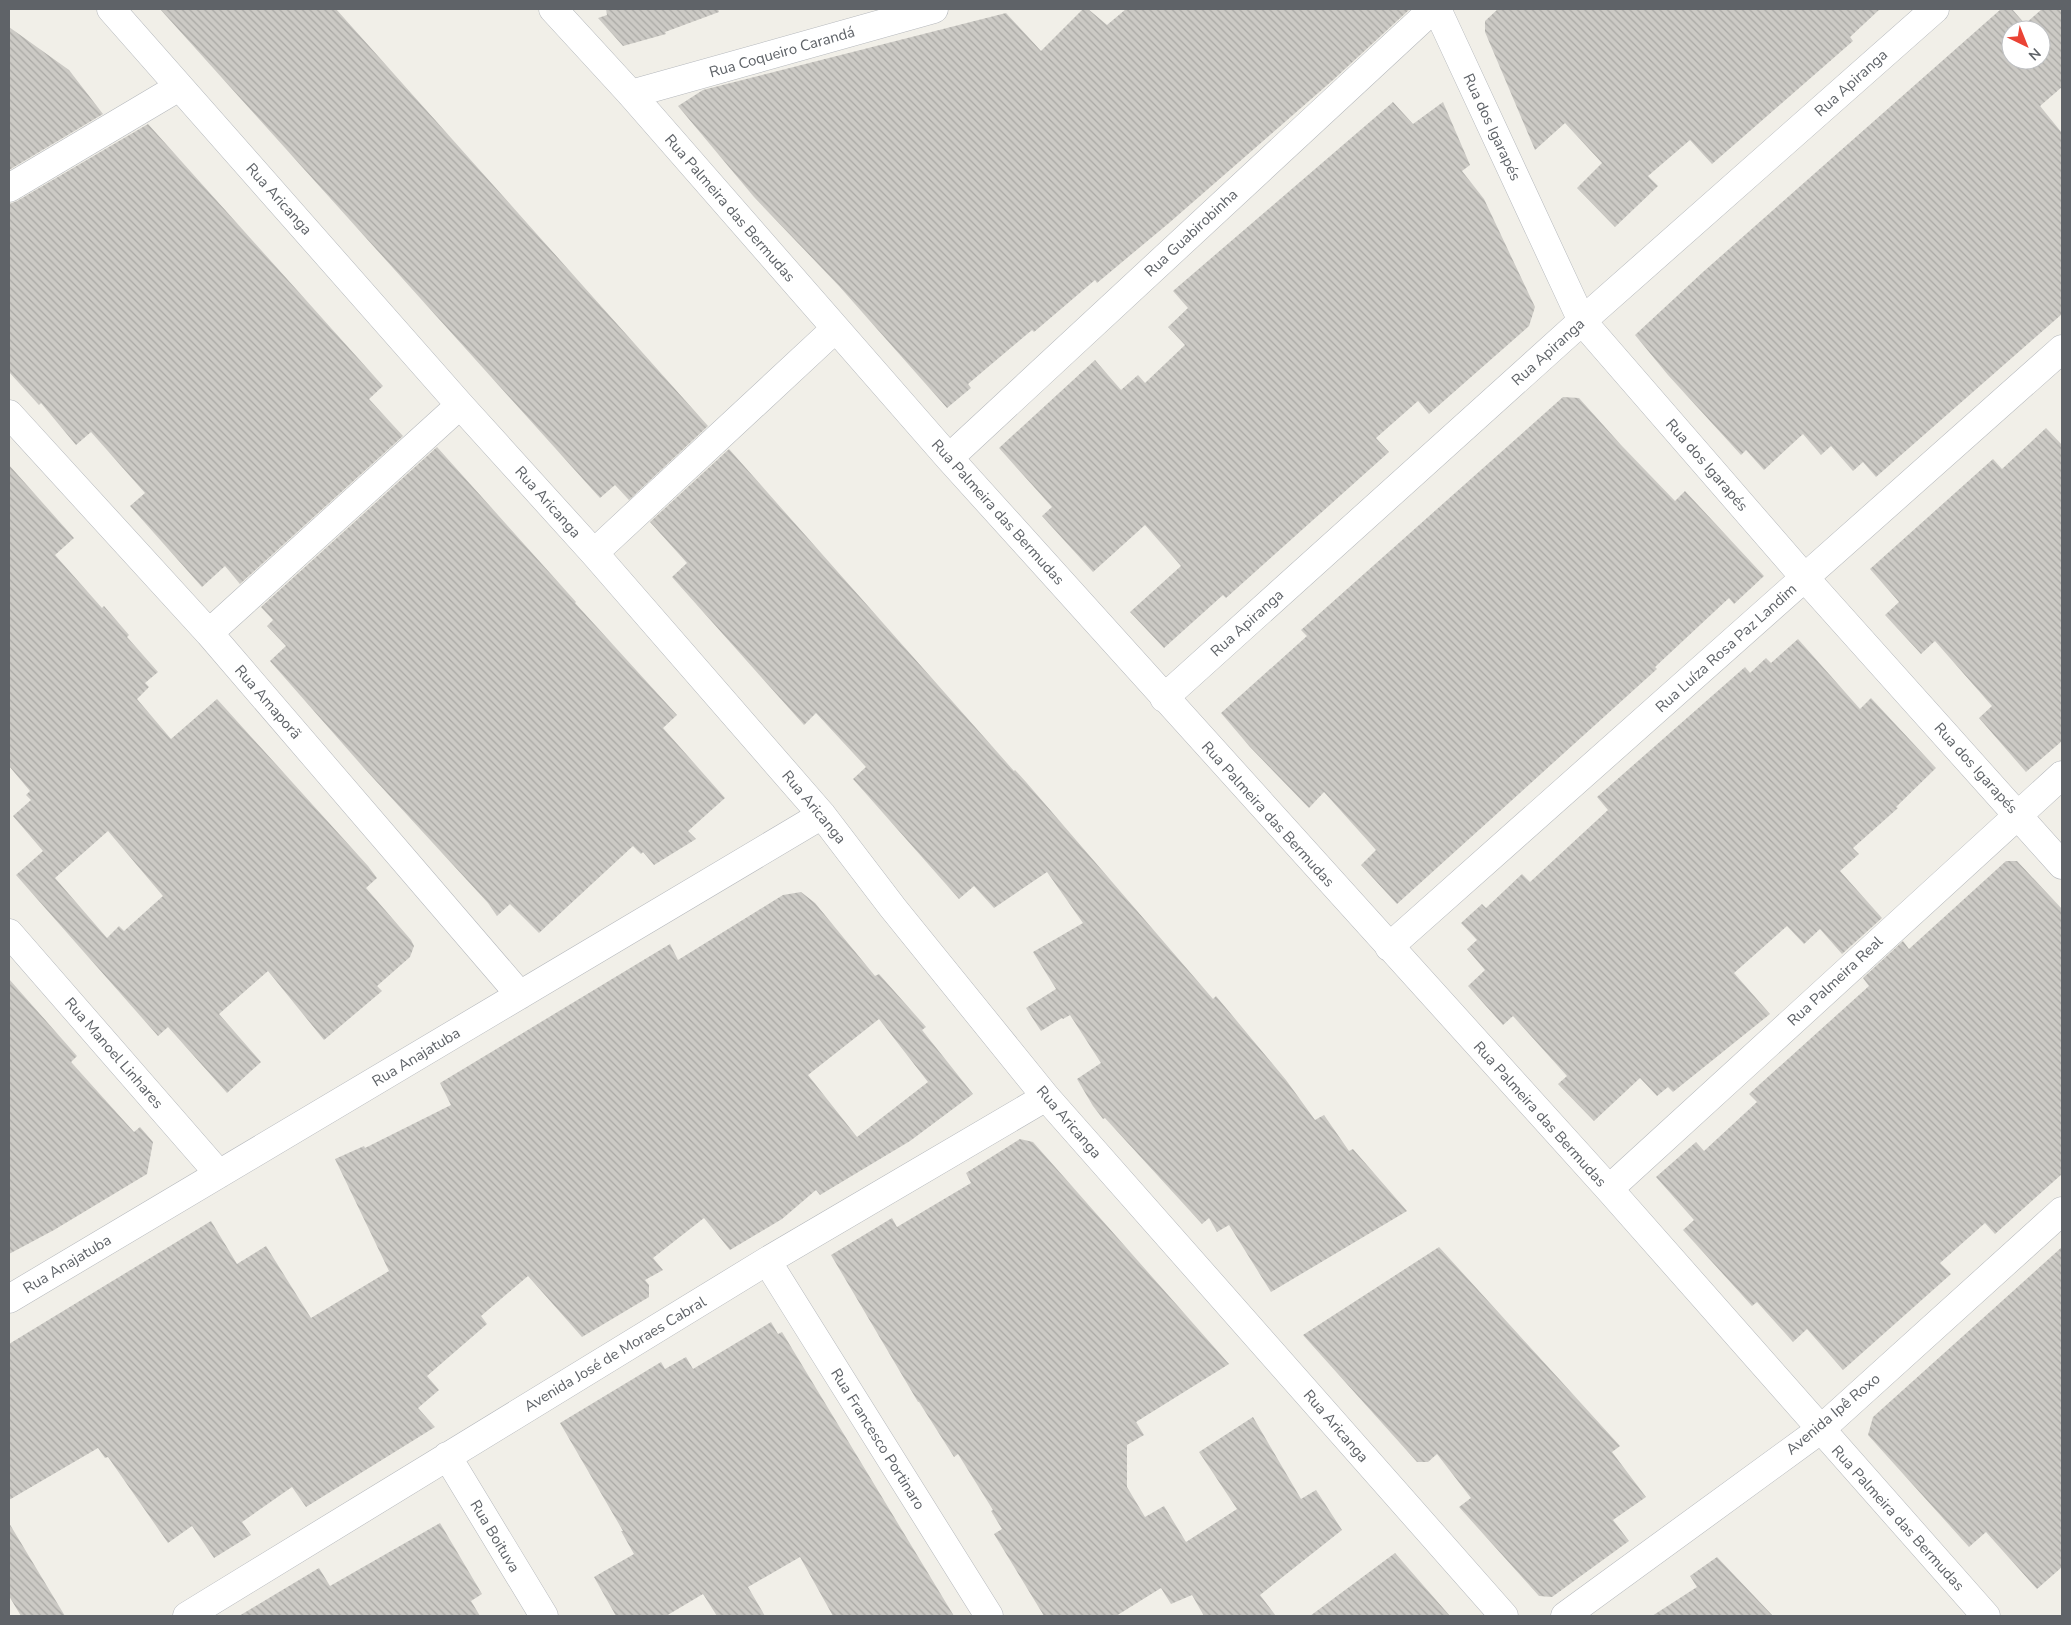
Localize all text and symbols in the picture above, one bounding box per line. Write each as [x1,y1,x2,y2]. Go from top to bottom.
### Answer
north arrow [2001,20,2051,70]
street label: Rua Coqueiro Carandá [707,22,857,82]
text: N [2024,44,2045,65]
street label: Rua Apiranga [1810,45,1892,121]
street label: Rua dos Igarapés [1458,70,1526,184]
street label: Rua Palmeira das Bermudas [660,130,800,286]
street label: Rua Aricanga [241,159,317,239]
street label: Rua Guabirobinha [1140,185,1242,281]
street label: Rua Apiranga [1507,314,1589,390]
street label: Rua dos Igarapés [1661,415,1753,515]
street label: Rua Palmeira das Bermudas [927,435,1069,589]
street label: Rua Aricanga [510,462,586,542]
street label: Rua Luíza Rosa Paz Landim [1651,579,1801,717]
street label: Rua Apiranga [1206,585,1288,661]
street label: Rua Amaporã [230,661,306,743]
street label: Rua dos Igarapés [1930,718,2022,818]
street label: Rua Palmeira das Bermudas [1197,737,1339,891]
street label: Rua Aricanga [777,766,851,848]
street label: Rua Palmeira Real [1783,931,1887,1030]
street label: Rua Manoel Linhares [60,993,168,1113]
street label: Rua Anajatuba [368,1023,464,1091]
street label: Rua Palmeira das Bermudas [1469,1037,1611,1191]
street label: Rua Aricanga [1032,1081,1106,1163]
street label: Rua Anajatuba [19,1230,115,1298]
street label: Avenida José de Moraes Cabral [520,1291,710,1416]
street label: Rua Francesco Portinaro [826,1365,930,1513]
street label: Avenida Ipê Roxo [1782,1369,1884,1459]
street label: Rua Aricanga [1299,1385,1373,1467]
street label: Rua Palmeira das Bermudas [1827,1441,1969,1595]
street label: Rua Boituva [465,1496,525,1576]

